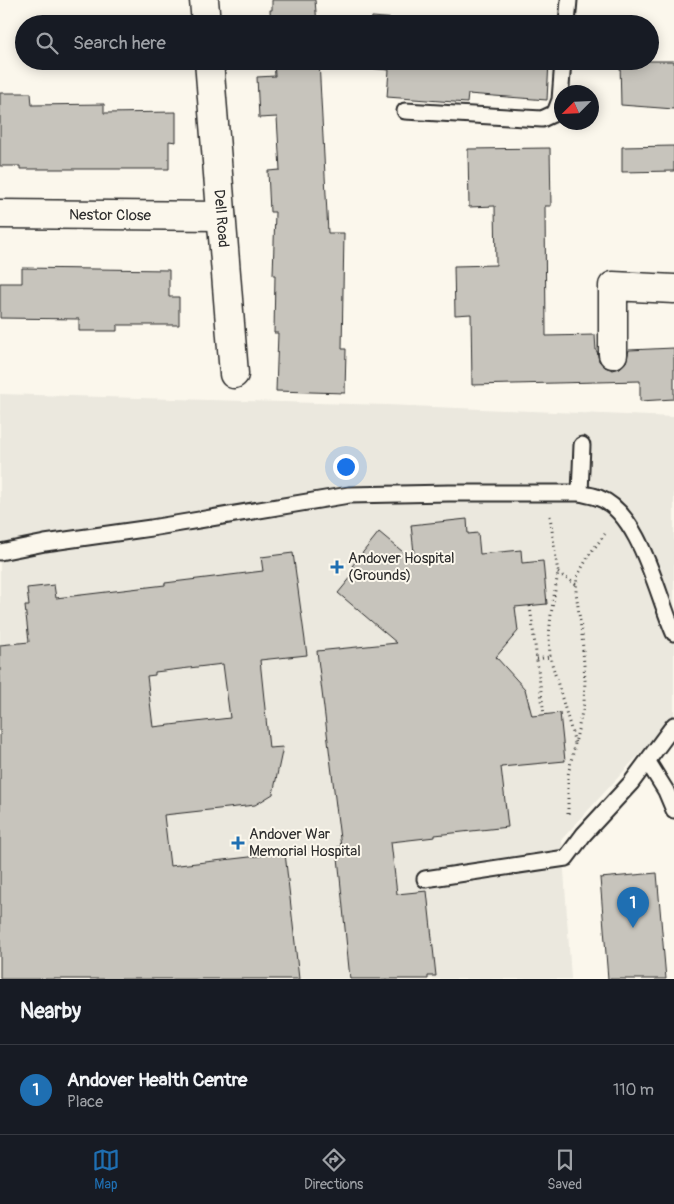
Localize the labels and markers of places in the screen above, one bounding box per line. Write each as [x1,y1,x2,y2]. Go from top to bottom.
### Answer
place label: Andover Hospital (Grounds) [348,549,455,585]
marker: Andover Hospital (Grounds) [330,560,344,574]
place label: Andover War Memorial Hospital [249,825,361,861]
marker: Andover War Memorial Hospital [231,836,245,850]
pin: 1 [617,887,649,928]

